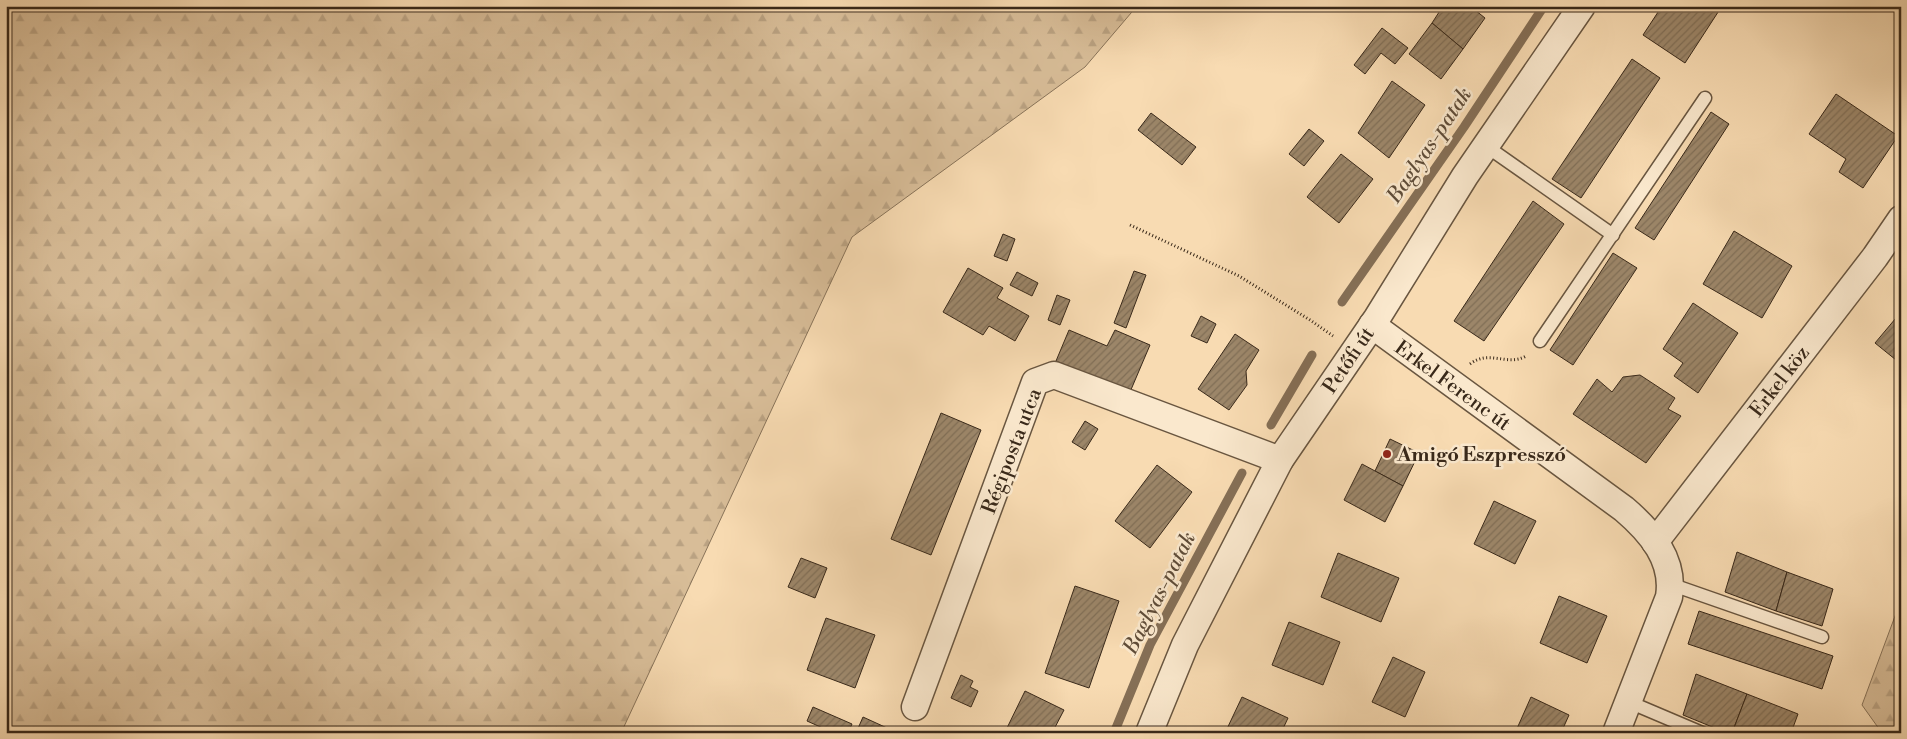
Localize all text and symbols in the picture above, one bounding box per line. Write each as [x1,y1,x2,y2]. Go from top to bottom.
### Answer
water label: Baglyas-patak [1381,83,1478,209]
street label: Petőfi út [1318,323,1381,399]
street label: Erkel Ferenc út [1389,336,1515,437]
street label: Erkel köz [1745,341,1816,423]
street label: Régiposta utca [977,384,1048,518]
place label: Amigó Eszpresszó [1396,443,1566,468]
marker: Amigó Eszpresszó [1381,448,1393,460]
water label: Baglyas-patak [1117,528,1202,660]

